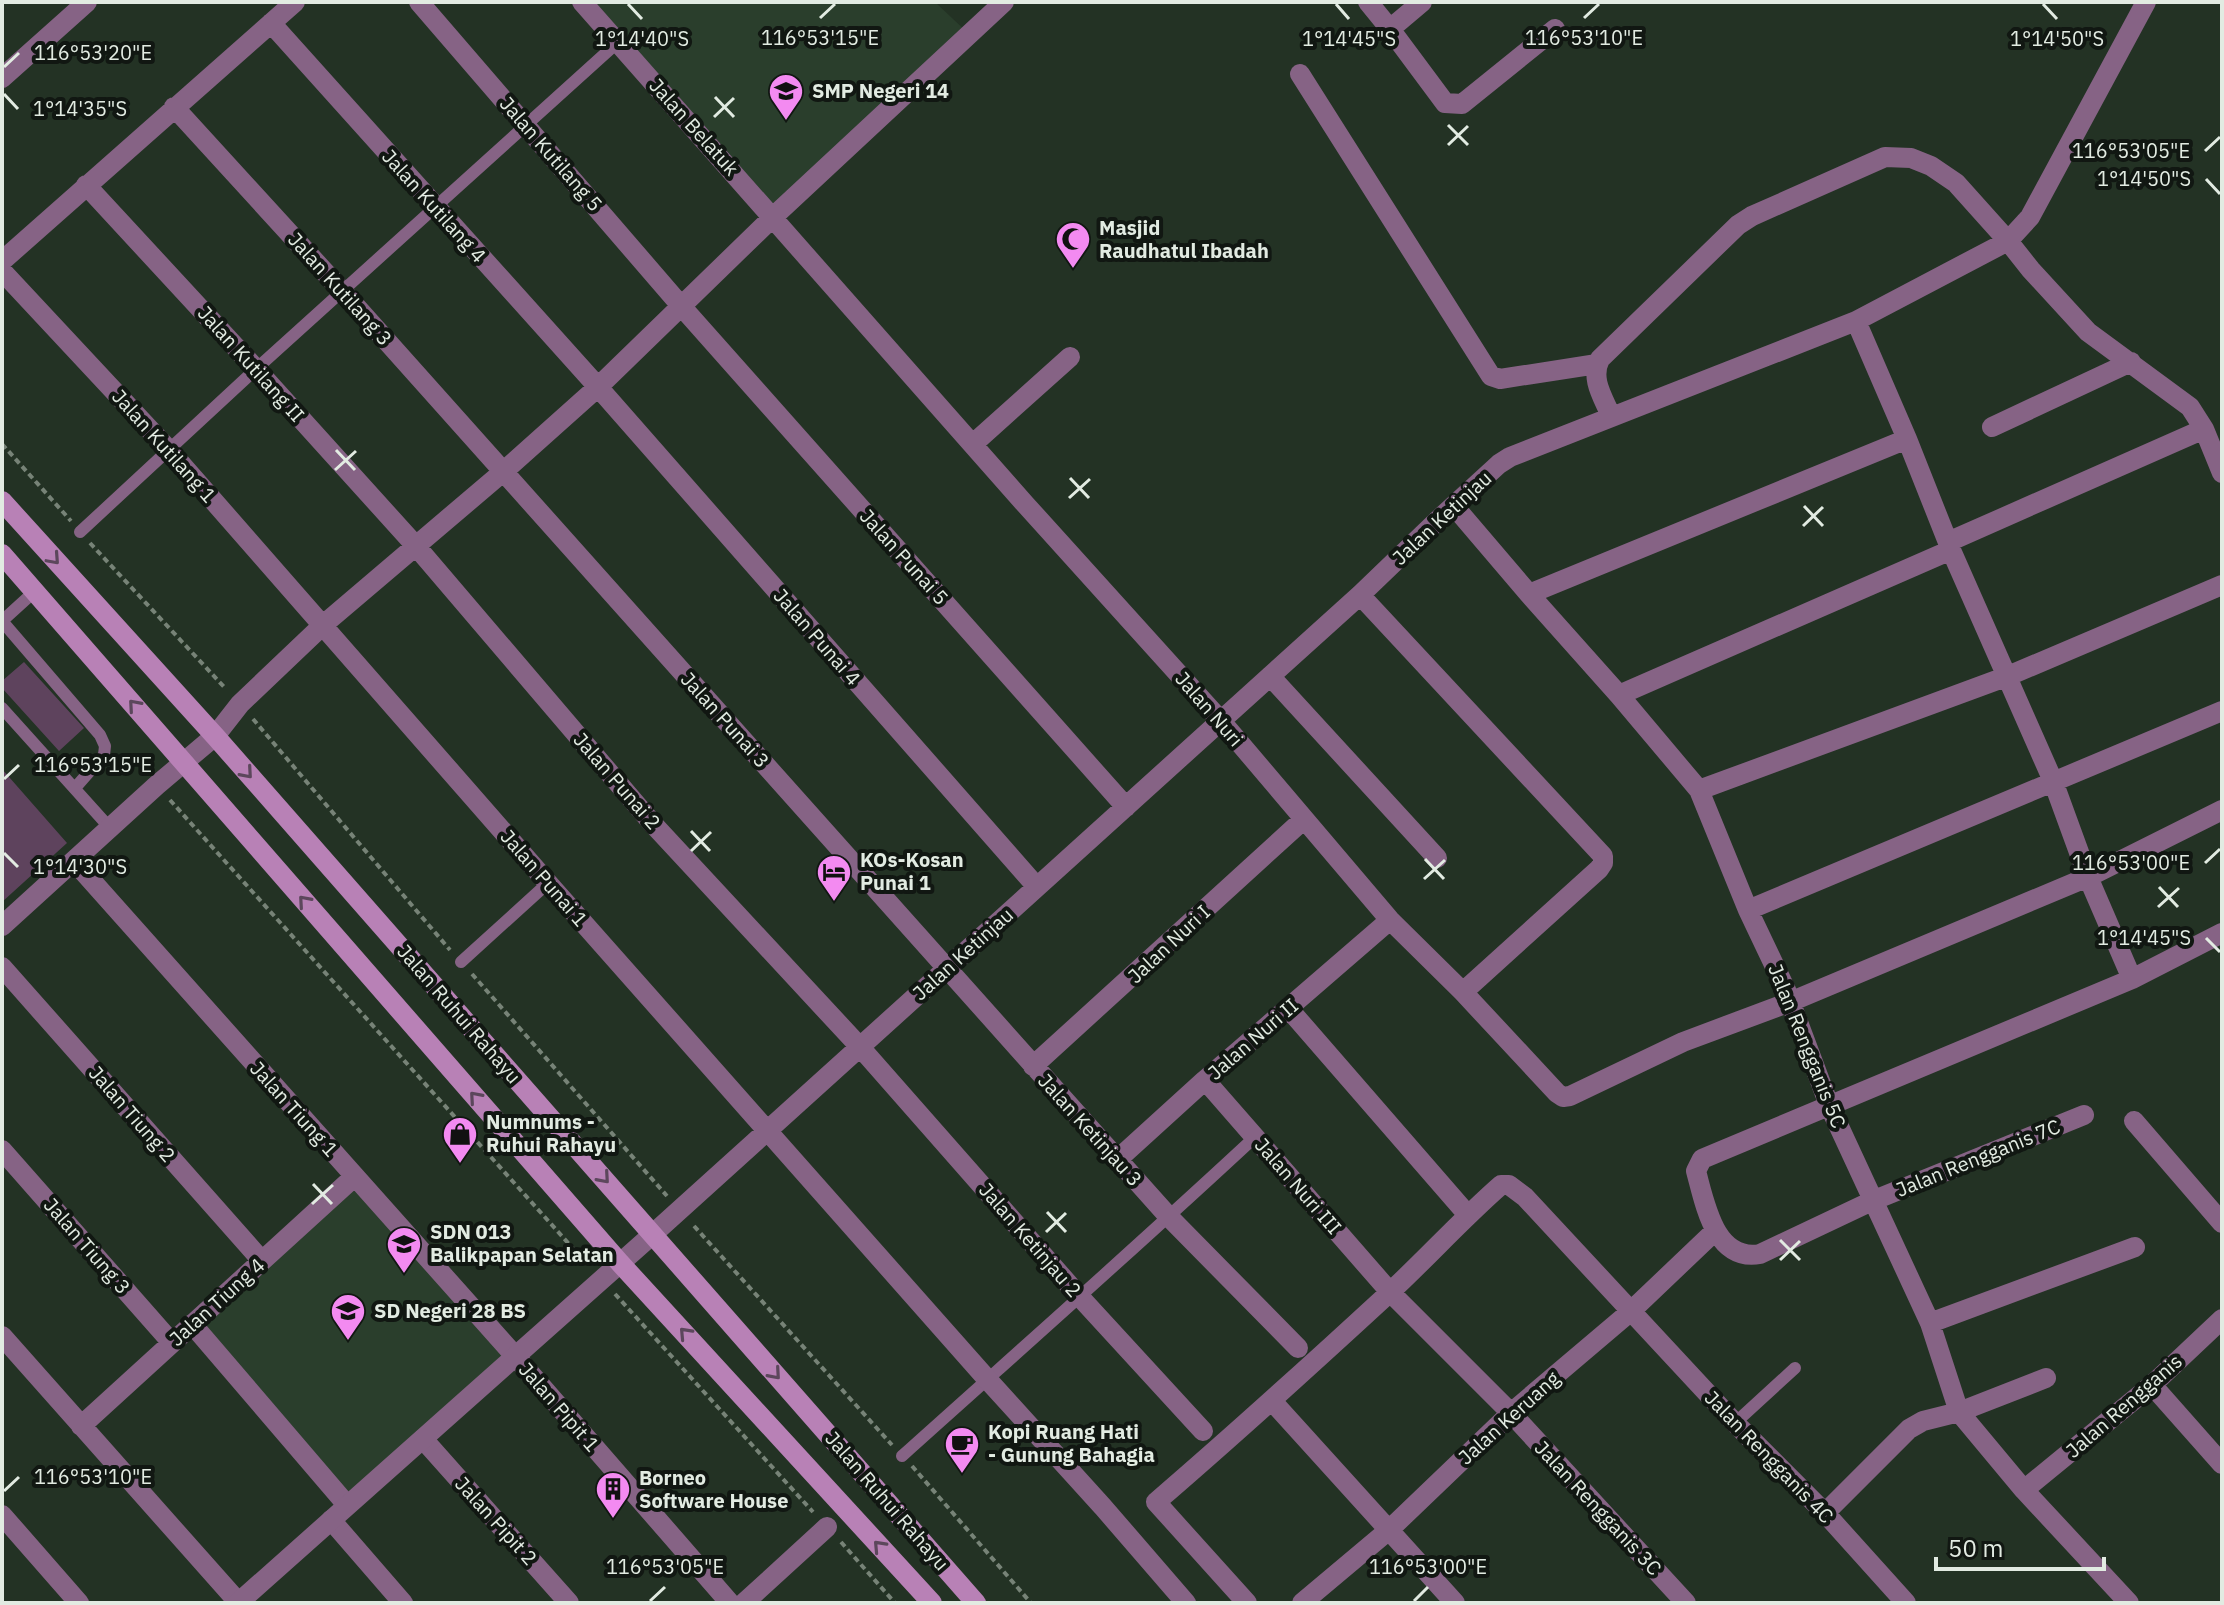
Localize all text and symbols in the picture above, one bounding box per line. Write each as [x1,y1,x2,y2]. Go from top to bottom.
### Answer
text: 116°53'15"E [761,24,879,51]
text: 116°53'10"E [1525,24,1643,51]
text: 1°14'40"S [595,25,689,52]
text: 1°14'45"S [1302,25,1396,52]
text: 1°14'50"S [2010,25,2104,52]
text: 116°53'20"E [34,39,152,66]
street label: Jalan Belatuk [643,72,746,181]
school or university icon: SMP Negeri 14 [767,72,805,122]
place label: SMP Negeri 14 [812,77,949,104]
street label: Jalan Kutilang 5 [494,91,609,217]
text: 1°14'35"S [33,95,127,122]
text: 116°53'05"E [2072,137,2190,164]
street label: Jalan Kutilang 4 [376,143,492,268]
text: 1°14'50"S [2097,165,2191,192]
place label: Masjid Raudhatul Ibadah [1099,214,1269,264]
mosque icon: Masjid Raudhatul Ibadah [1054,220,1092,270]
street label: Jalan Kutilang 3 [282,226,398,351]
street label: Jalan Kutilang II [192,300,311,428]
street label: Jalan Kutilang 1 [106,383,222,508]
street label: Jalan Ketinjau [1386,465,1497,571]
street label: Jalan Punai 5 [854,503,955,610]
one-way arrow [45,550,60,564]
street label: Jalan Punai 4 [768,582,867,691]
street label: Jalan Punai 3 [675,666,776,773]
street label: Jalan Nuri [1169,666,1249,752]
one-way arrow [129,699,143,714]
street label: Jalan Punai 2 [568,726,667,835]
text: 116°53'15"E [34,751,152,778]
one-way arrow [237,763,252,778]
street label: Jalan Punai 1 [495,823,594,932]
place label: KOs-Kosan Punai 1 [860,846,964,896]
text: 116°53'00"E [2072,849,2190,876]
text: 1°14'30"S [33,853,127,880]
hotel icon: KOs-Kosan Punai 1 [815,853,853,903]
one-way arrow [299,896,314,910]
street label: Jalan Nuri I [1122,898,1216,989]
street label: Jalan Ketinjau [907,901,1019,1006]
text: 1°14'45"S [2097,924,2191,951]
street label: Jalan Ruhui Rahayu [391,938,527,1089]
street label: Jalan Rengganis 5C [1762,960,1853,1132]
street label: Jalan Nuri II [1202,992,1304,1085]
street label: Jalan Tiung 1 [244,1055,344,1162]
street label: Jalan Tiung 2 [83,1060,182,1168]
street label: Jalan Ketinjau 3 [1032,1067,1148,1192]
one-way arrow [470,1092,485,1107]
place label: Numnums - Ruhui Rahayu [486,1108,616,1158]
street label: Jalan Rengganis 7C [1892,1112,2064,1203]
shop icon: Numnums - Ruhui Rahayu [441,1115,479,1165]
street label: Jalan Nuri III [1249,1132,1348,1240]
one-way arrow [594,1169,609,1184]
street label: Jalan Ketinjau 2 [973,1177,1088,1303]
street label: Jalan Tiung 3 [38,1192,137,1300]
place label: SDN 013 Balikpapan Selatan [430,1218,614,1268]
school or university icon: SDN 013 Balikpapan Selatan [385,1225,423,1275]
street label: Jalan Tiung 4 [163,1252,270,1352]
school or university icon: SD Negeri 28 BS [329,1292,367,1342]
place label: SD Negeri 28 BS [374,1297,526,1324]
one-way arrow [680,1328,694,1342]
street label: Jalan Rengganis [2060,1348,2188,1464]
street label: Jalan Pipit 1 [513,1356,606,1457]
one-way arrow [765,1364,780,1379]
street label: Jalan Keruang [1452,1365,1565,1470]
street label: Jalan Rengganis 4C [1699,1384,1840,1529]
place label: Kopi Ruang Hati - Gunung Bahagia [988,1418,1155,1468]
street label: Jalan Ruhui Rahayu [819,1425,955,1576]
cafe icon: Kopi Ruang Hati - Gunung Bahagia [943,1425,981,1475]
street label: Jalan Rengganis 3C [1529,1434,1668,1581]
text: 116°53'10"E [34,1463,152,1490]
place label: Borneo Software House [639,1464,788,1514]
building icon: Borneo Software House [594,1470,632,1520]
street label: Jalan Pipit 2 [449,1471,543,1571]
scale bar [1936,1521,2104,1571]
text: 50 m [1948,1532,2003,1564]
one-way arrow [874,1541,889,1555]
text: 116°53'05"E [606,1553,724,1580]
text: 116°53'00"E [1369,1553,1487,1580]

